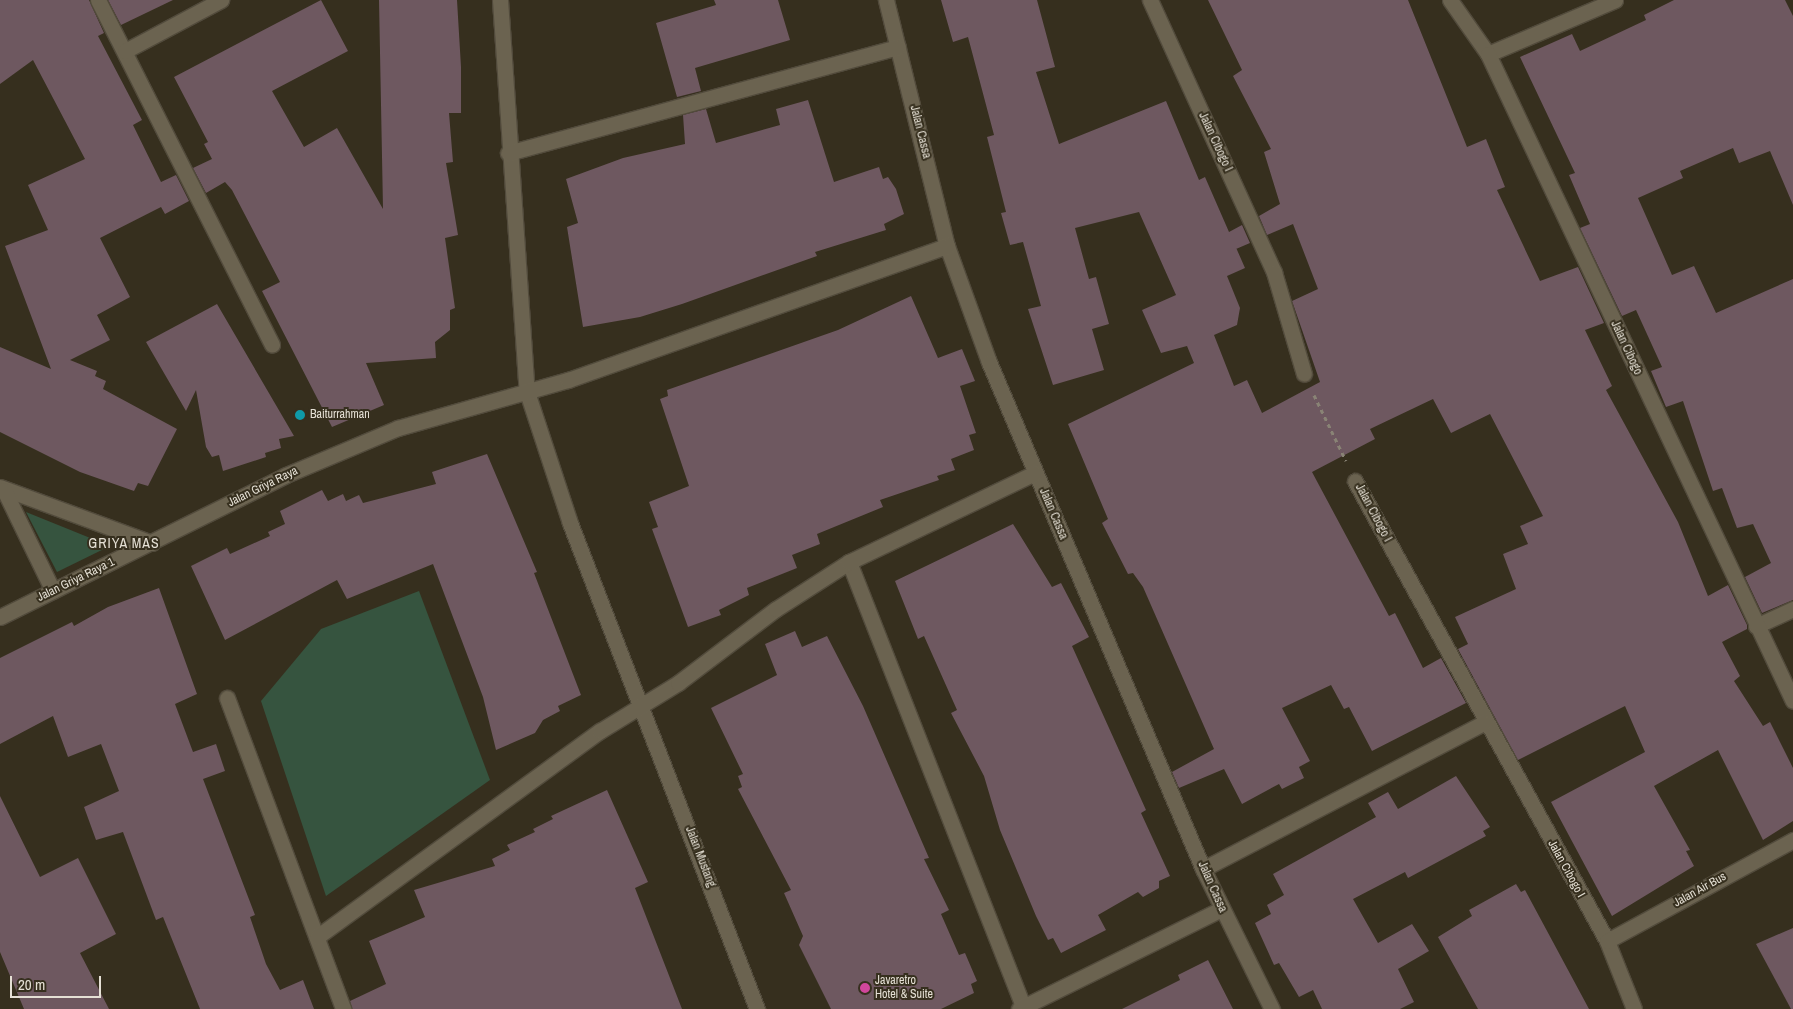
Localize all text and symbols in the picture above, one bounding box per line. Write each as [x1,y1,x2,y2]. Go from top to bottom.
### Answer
street label: Jalan Cassa [906,104,934,160]
street label: Jalan Cibogo I [1195,110,1235,174]
street label: Jalan Cibogo [1607,319,1645,377]
place label: Baiturrahman [310,408,370,422]
marker: Baiturrahman [294,409,306,421]
street label: Jalan Griya Raya [226,464,300,510]
street label: Jalan Cibogo I [1352,482,1394,544]
street label: Jalan Cassa [1036,486,1070,542]
district label: GRIYA MAS [87,535,161,551]
street label: Jalan Griya Raya 1 [35,555,117,605]
street label: Jalan Mustang [682,825,718,889]
street label: Jalan Cibogo I [1544,838,1588,900]
street label: Jalan Cassa [1194,859,1230,915]
street label: Jalan Air Bus [1671,870,1729,910]
scale bar [12,966,104,998]
text: 20 m [18,974,45,995]
place label: Javaretro Hotel & Suite [875,974,933,1002]
marker: Javaretro Hotel & Suite [859,982,871,994]

